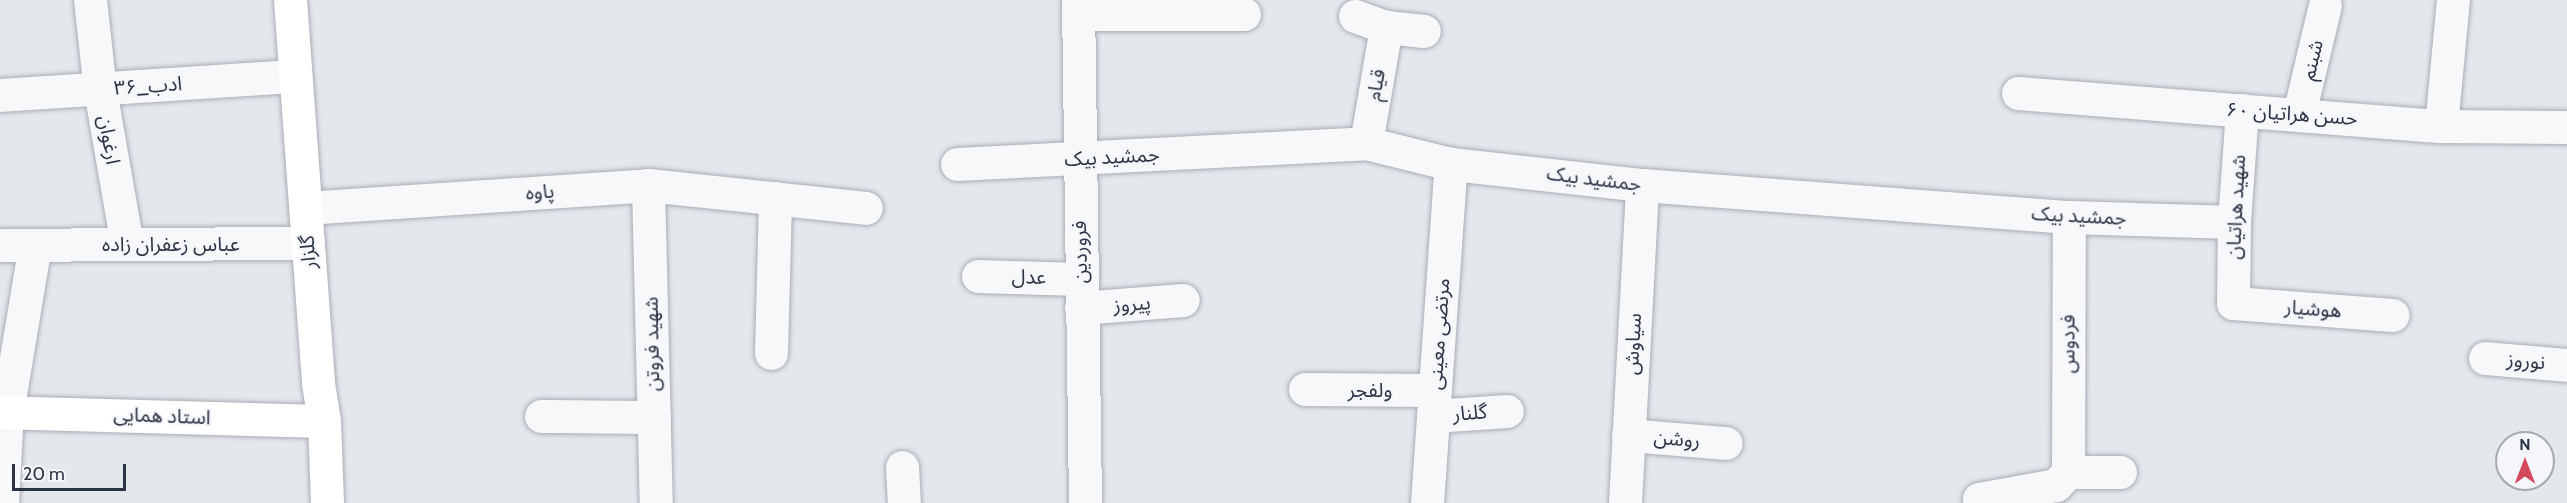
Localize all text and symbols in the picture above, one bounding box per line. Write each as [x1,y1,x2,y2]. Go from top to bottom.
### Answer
street label: شبنم [2296,38,2328,82]
street label: قیام [1361,67,1391,103]
street label: ۳۶_ادب [113,72,183,100]
street label: حسن هراتیان ۶۰ [2225,97,2359,131]
street label: ارغوان [93,114,125,166]
street label: جمشید بیک [1064,143,1160,171]
street label: شهید هراتیان [2221,154,2251,260]
street label: جمشید بیک [1545,161,1643,197]
street label: پاوه [525,179,555,205]
street label: جمشید بیک [2031,202,2127,230]
street label: فروردین [1067,220,1093,284]
street label: عباس زعفران زاده [102,232,240,256]
street label: گلزار [295,234,321,270]
street label: عدل [1011,265,1047,289]
street label: مرتضی معینی [1423,277,1455,391]
street label: پیروز [1112,290,1152,318]
street label: هوشیار [2284,295,2342,323]
street label: شهید فروتن [639,296,665,392]
street label: سیاوش [1619,312,1647,376]
street label: فردوس [2056,315,2080,373]
street label: نوروز [2506,347,2546,375]
street label: ولفجر [1348,378,1392,402]
street label: گلنار [1452,400,1488,426]
street label: استاد همایی [113,402,211,430]
street label: روشن [1653,425,1701,453]
north arrow [2495,431,2555,491]
text: N [2519,435,2531,454]
scale bar [15,452,129,490]
text: 20 m [23,463,65,485]

